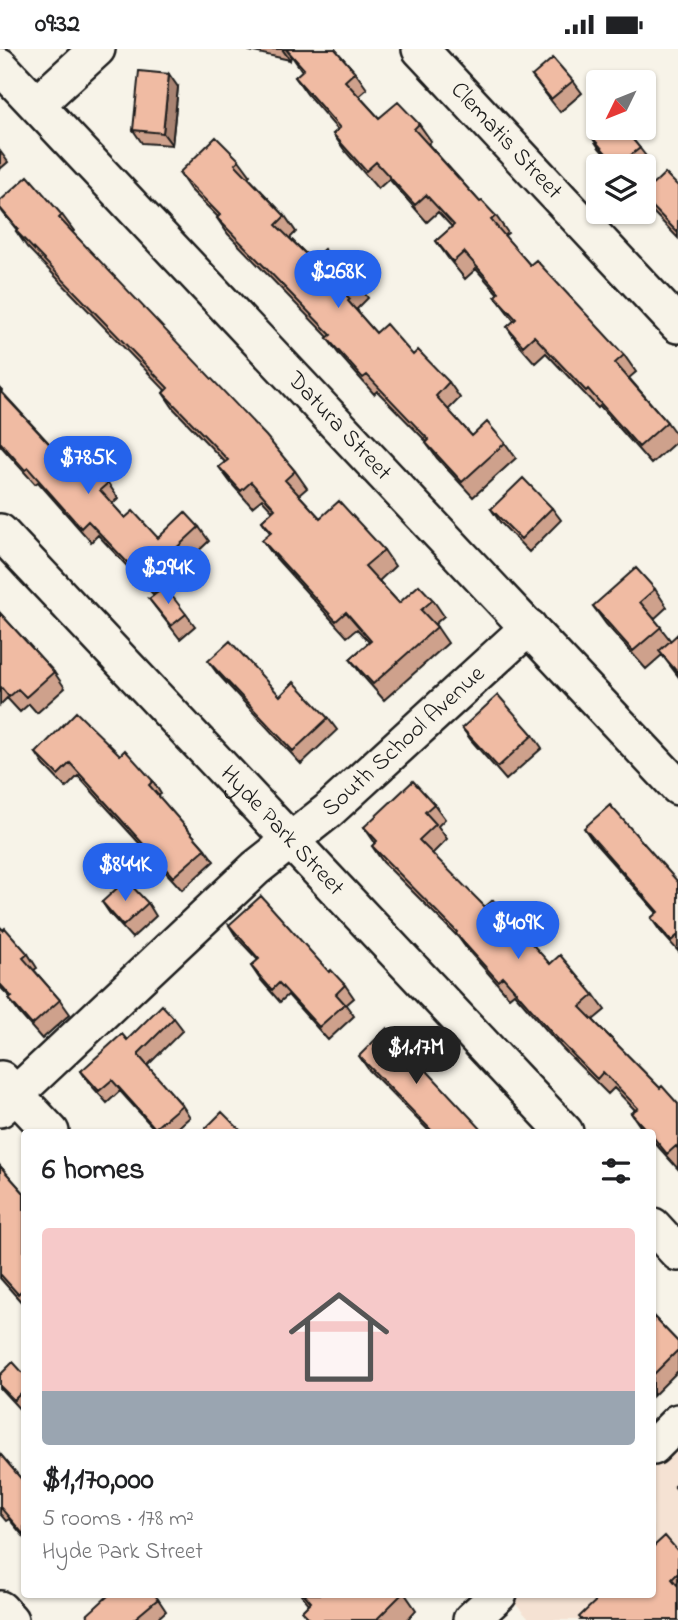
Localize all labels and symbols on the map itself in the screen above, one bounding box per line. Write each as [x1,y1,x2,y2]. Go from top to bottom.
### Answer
north arrow [586,70,656,140]
street label: Clematis Street [442,74,570,208]
pin: $268K [289,251,387,310]
street label: Datura Street [278,363,400,489]
pin: $785K [39,437,137,496]
pin: $294K [119,547,217,606]
street label: South School Avenue [314,658,493,826]
street label: Hyde Park Street [211,758,352,904]
pin: $844K [76,843,174,903]
pin: $409K [469,901,567,961]
pin: $1.17M [359,1027,473,1086]

